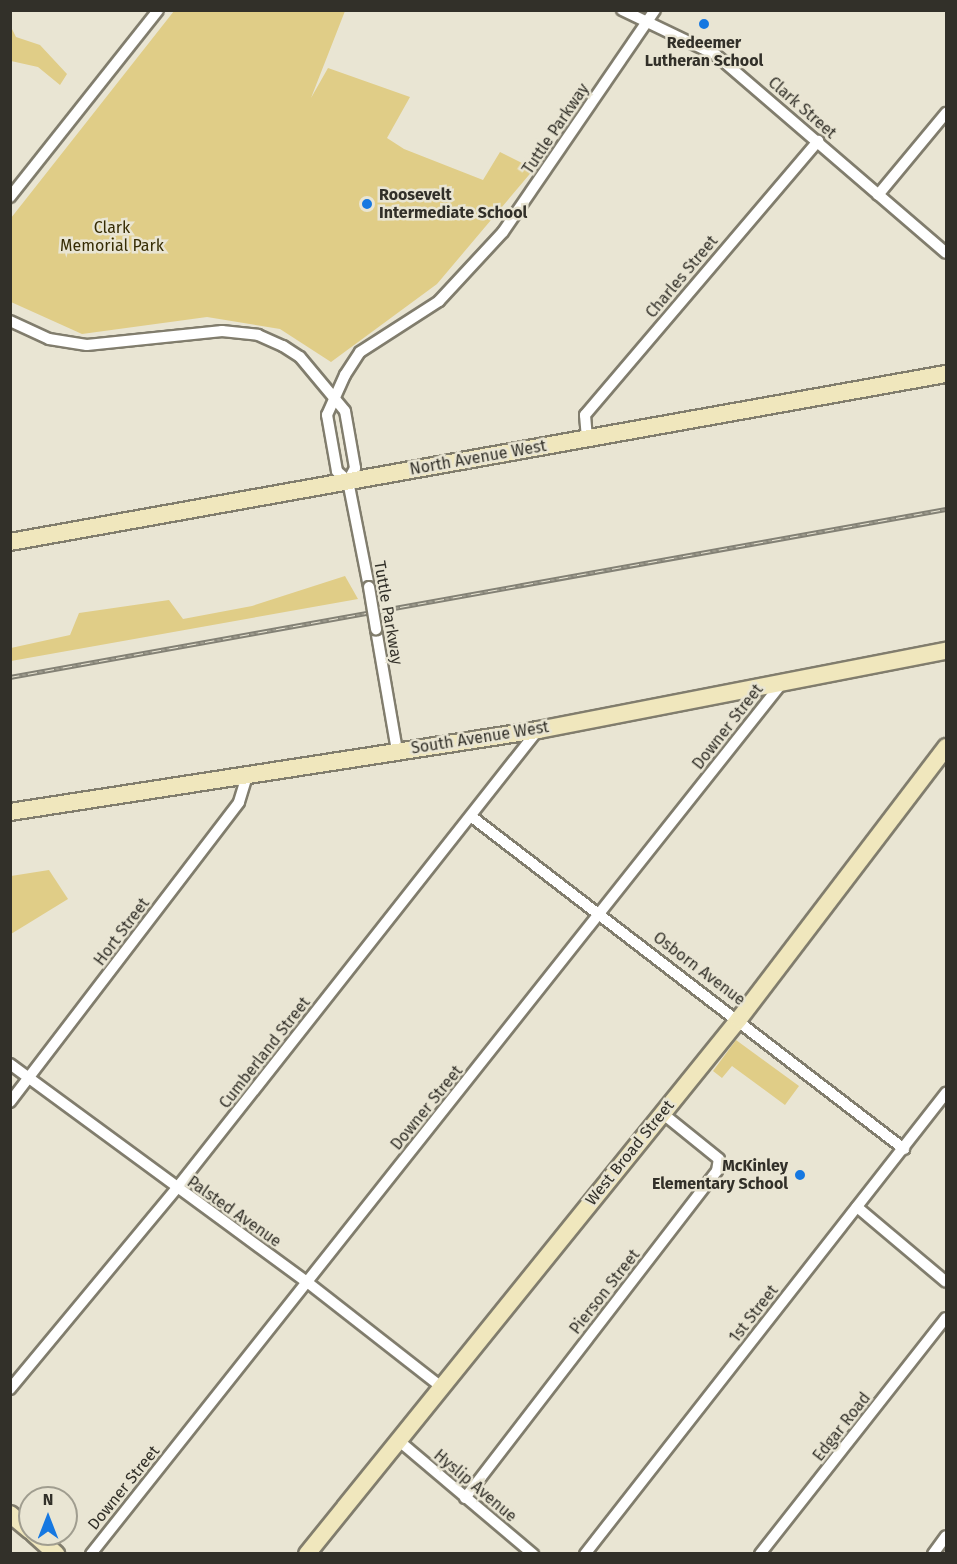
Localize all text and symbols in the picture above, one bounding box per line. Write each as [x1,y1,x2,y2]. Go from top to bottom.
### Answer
marker: Redeemer Lutheran School [697,17,711,31]
place label: Redeemer Lutheran School [645,33,763,71]
street label: Clark Street [764,73,840,143]
street label: Tuttle Parkway [519,80,593,178]
place label: Roosevelt Intermediate School [379,185,527,223]
marker: Roosevelt Intermediate School [360,197,374,211]
park label: Clark Memorial Park [60,218,164,256]
street label: Charles Street [642,232,722,322]
street label: North Avenue West [408,437,548,479]
street label: Tuttle Parkway [369,560,407,666]
street label: Downer Street [689,680,767,774]
street label: South Avenue West [410,718,550,758]
street label: Hort Street [90,894,154,970]
street label: Osborn Avenue [649,928,749,1010]
street label: Cumberland Street [216,993,314,1113]
street label: Downer Street [387,1062,467,1154]
street label: West Broad Street [582,1097,678,1209]
place label: McKinley Elementary School [652,1156,788,1194]
marker: McKinley Elementary School [793,1168,807,1182]
street label: Palsted Avenue [183,1173,285,1251]
street label: Pierson Street [566,1246,644,1338]
street label: 1st Street [726,1281,782,1347]
street label: Edgar Road [809,1389,875,1465]
street label: Downer Street [84,1442,164,1534]
street label: Hyslip Avenue [430,1446,520,1526]
north arrow [18,1486,78,1546]
text: N [43,1490,53,1509]

